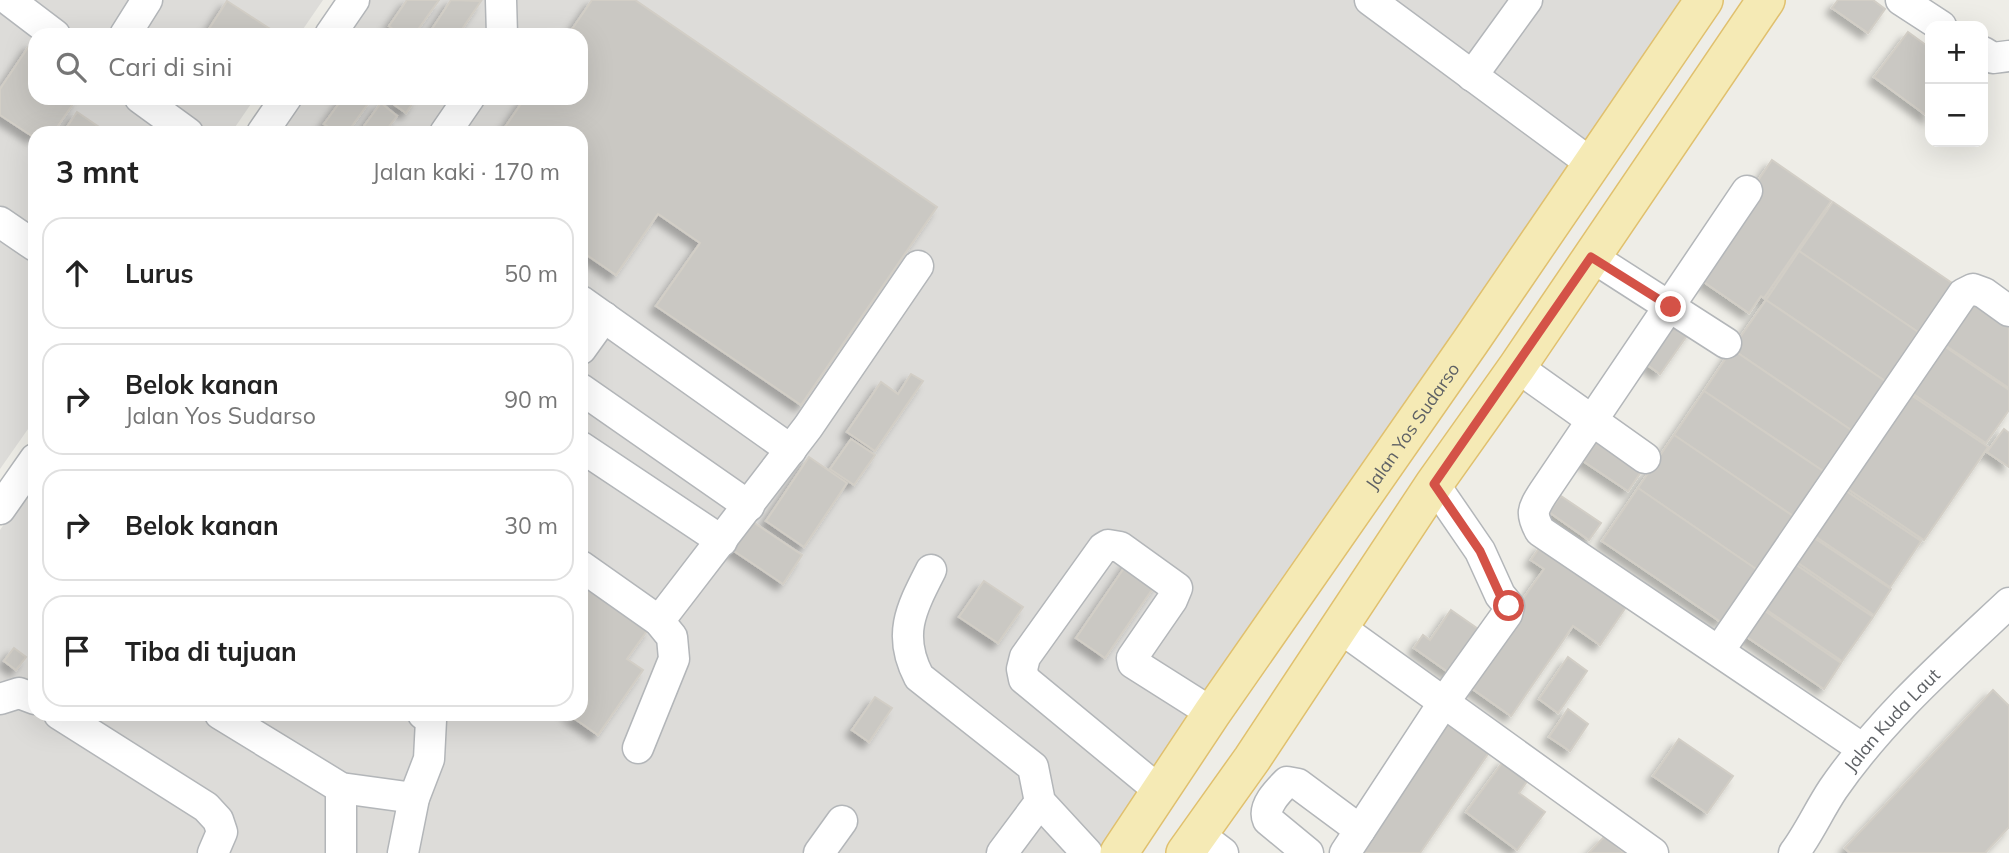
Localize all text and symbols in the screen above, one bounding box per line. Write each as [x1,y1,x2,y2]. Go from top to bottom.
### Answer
map controls [1925,21,1988,147]
button: + [1925,21,1988,84]
search box [28,28,588,105]
icon: search [52,48,90,86]
text: Cari di sini [108,50,232,83]
button: − [1925,84,1988,147]
text: 3 mnt [56,153,139,191]
text: Jalan kaki · 170 m [372,157,560,186]
icon: ahead [58,254,96,292]
text: Lurus [125,257,194,290]
text: 50 m [504,259,558,288]
route end [1655,291,1686,322]
street label: Jalan Yos Sudarso [1360,358,1464,494]
text: Belok kanan [125,368,279,401]
icon: right [58,380,96,418]
text: 90 m [504,385,558,414]
text: Jalan Yos Sudarso [125,401,316,430]
icon: right [58,506,96,544]
text: Belok kanan [125,509,279,542]
text: 30 m [504,511,558,540]
route start [1493,590,1524,621]
icon: arrive [58,632,96,670]
text: Tiba di tujuan [125,635,297,668]
street label: Jalan Kuda Laut [1838,663,1945,776]

